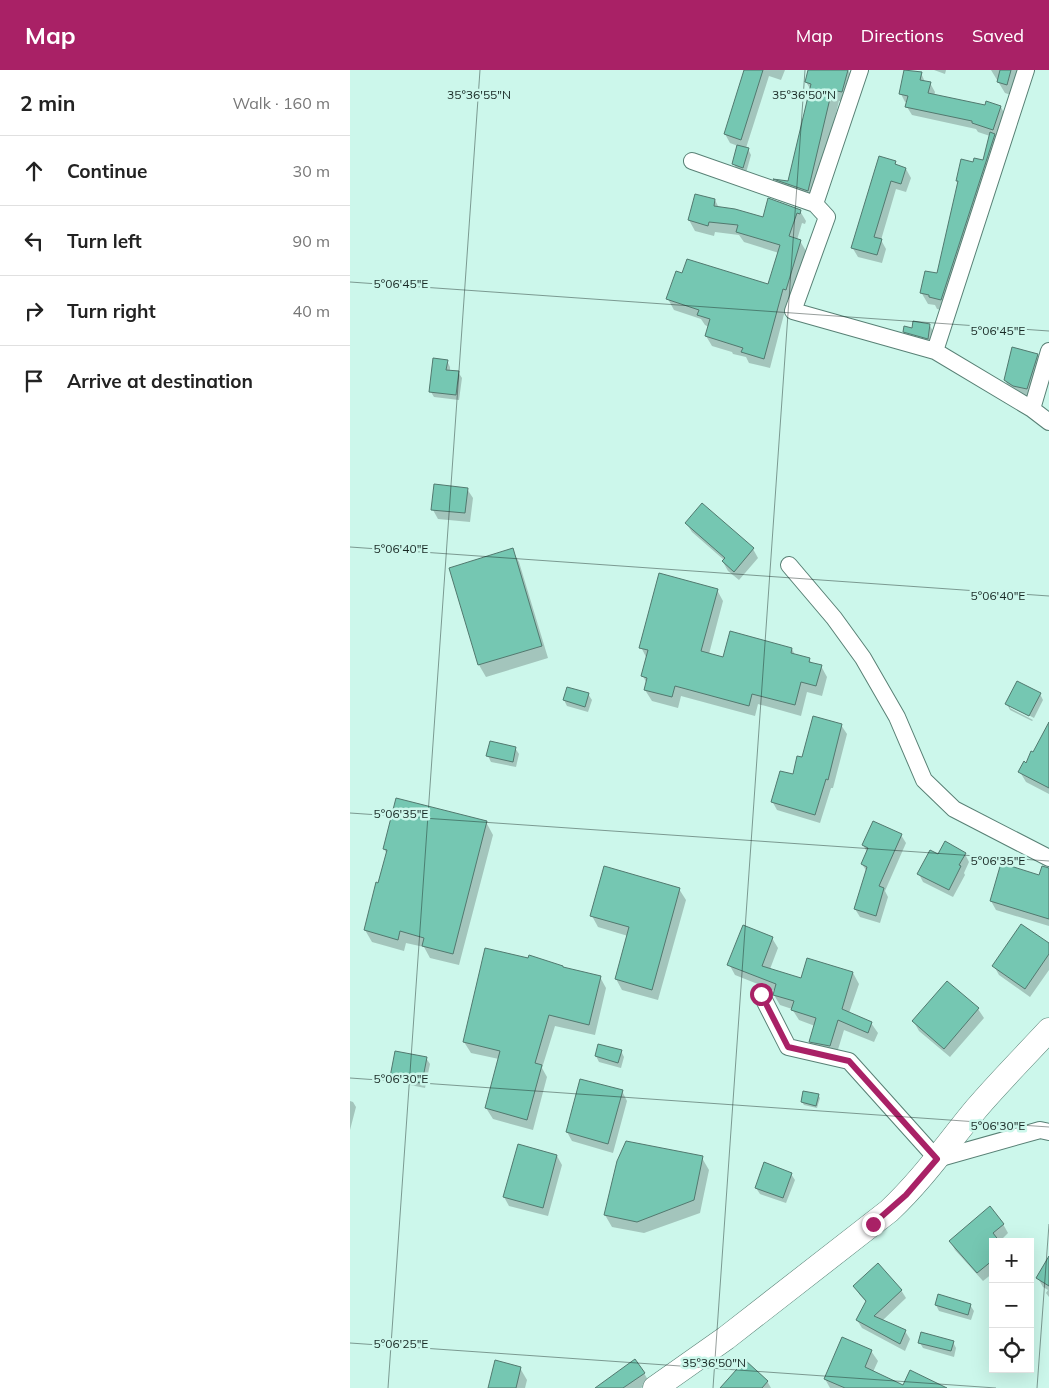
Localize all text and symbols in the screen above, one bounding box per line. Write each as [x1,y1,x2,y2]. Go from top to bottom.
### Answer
text: Map [25,20,76,50]
text: Map [796,24,833,47]
text: Directions [861,24,944,47]
text: Saved [972,24,1024,47]
text: 35°36'55"N [447,87,511,102]
text: 35°36'50"N [772,87,836,102]
text: 2 min [20,90,75,116]
text: Walk · 160 m [232,93,330,113]
icon: ahead [20,157,48,185]
text: Continue [67,159,147,183]
text: 30 m [293,161,330,181]
icon: left [20,227,48,255]
text: Turn left [67,229,142,253]
text: 90 m [293,231,330,251]
text: 5°06'45"E [374,276,428,291]
icon: right [20,297,48,325]
text: Turn right [67,299,156,323]
text: 40 m [293,301,330,321]
text: 5°06'45"E [971,323,1025,338]
icon: arrive [20,367,48,395]
text: Arrive at destination [67,369,253,393]
text: 5°06'40"E [374,541,428,556]
text: 5°06'40"E [971,588,1025,603]
text: 5°06'35"E [374,806,428,821]
text: 5°06'35"E [971,853,1025,868]
route start [750,983,773,1006]
text: 5°06'30"E [374,1071,428,1086]
text: 5°06'30"E [971,1118,1025,1133]
route end [862,1213,885,1236]
map controls [989,1238,1034,1373]
button: + [989,1238,1034,1283]
button: − [989,1283,1034,1328]
button: locate [989,1328,1034,1373]
text: 5°06'25"E [374,1336,428,1351]
text: 35°36'50"N [682,1355,746,1370]

